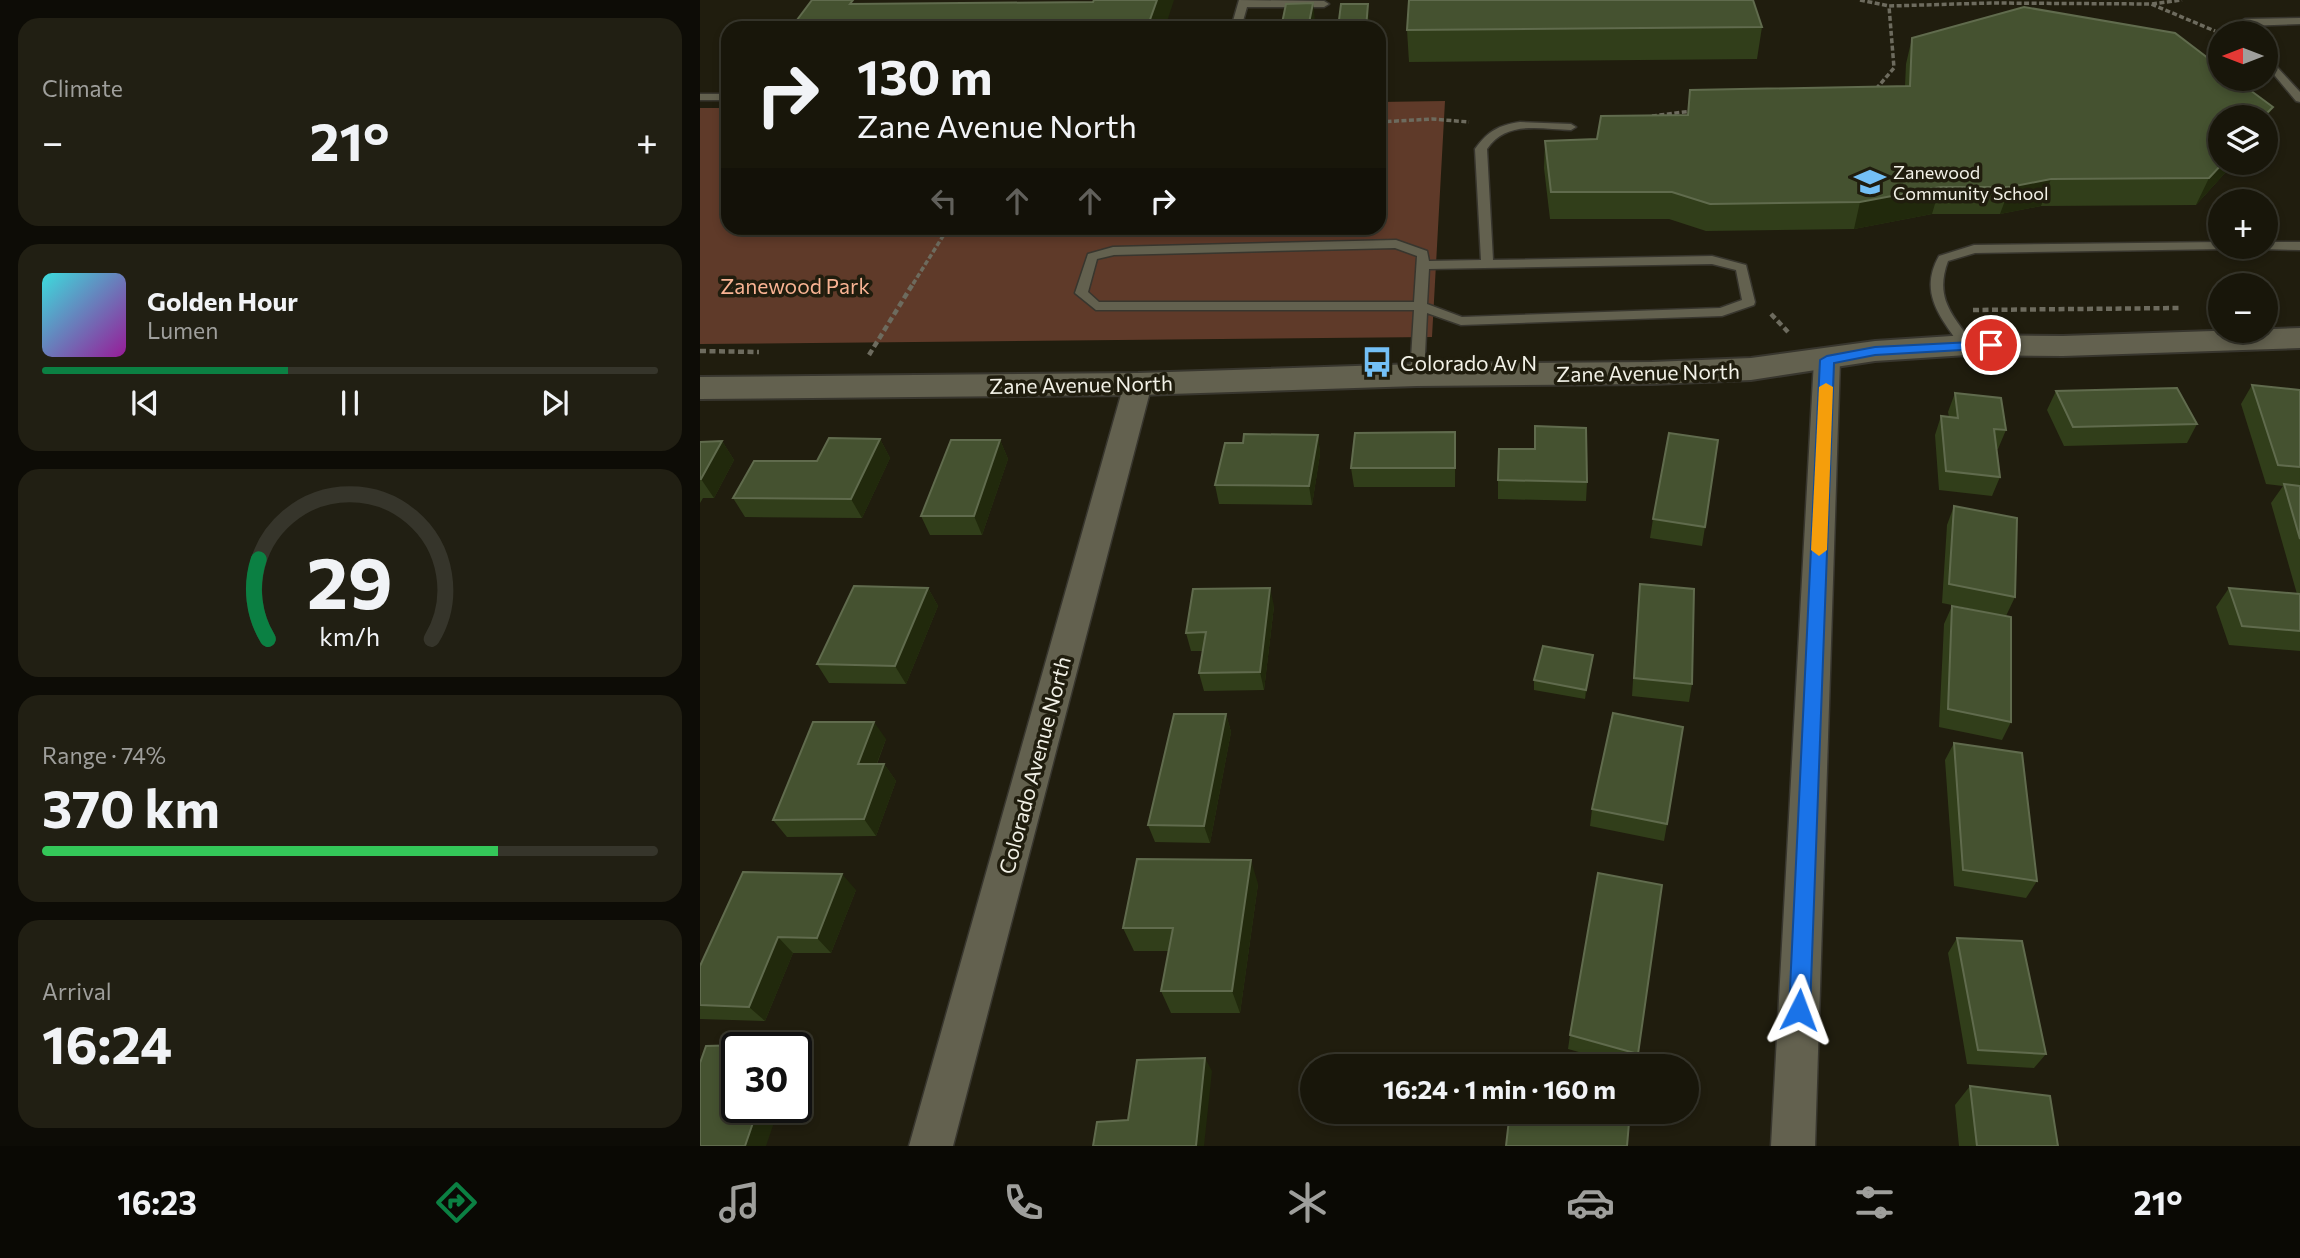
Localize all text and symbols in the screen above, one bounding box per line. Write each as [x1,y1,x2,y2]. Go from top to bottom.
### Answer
north arrow [2208,21,2278,91]
map controls [2208,21,2278,343]
text: 130 m [857,45,992,105]
icon: right [742,49,833,140]
text: Climate [42,74,123,102]
text: Zane Avenue North [857,105,1137,145]
button: layers [2208,105,2278,175]
text: 21° [310,108,389,172]
text: − [42,117,64,164]
text: + [636,117,658,164]
place label: Zanewood Community School [1893,161,2049,204]
school or university icon: Zanewood Community School [1853,165,1887,199]
icon: left [925,182,963,220]
icon: ahead [998,182,1036,220]
icon: ahead [1071,182,1109,220]
icon: right [1144,182,1182,220]
button: + [2208,189,2278,259]
park label: Zanewood Park [720,273,870,298]
button: − [2208,273,2278,343]
text: Golden Hour [147,285,298,316]
pin [1961,315,2021,375]
text: Lumen [147,316,218,344]
icon: arrive [1972,326,2010,364]
bus stop icon: Colorado Av N [1360,345,1394,379]
place label: Colorado Av N [1400,350,1537,375]
street label: Zane Avenue North [1556,358,1740,386]
street label: Zane Avenue North [989,370,1173,398]
icon: previous [126,384,164,422]
icon: pause [331,384,369,422]
icon: next [536,384,574,422]
text: 29 [307,535,393,624]
text: km/h [320,621,380,651]
street label: Colorado Avenue North [993,654,1075,876]
text: Range · 74% [42,741,166,769]
text: 370 km [42,775,220,839]
position arrow [1762,973,1836,1047]
text: Arrival [42,977,112,1005]
text: 16:24 [42,1011,172,1075]
speed limit sign: 30 [721,1032,812,1123]
text: 16:24 · 1 min · 160 m [1383,1073,1616,1104]
icon: directions [432,1178,481,1227]
icon: music [715,1178,764,1227]
icon: phone [999,1178,1048,1227]
icon: climate [1283,1178,1332,1227]
icon: car [1566,1178,1615,1227]
icon: filters [1850,1178,1899,1227]
text: 16:23 [117,1182,197,1222]
text: 21° [2134,1182,2183,1222]

